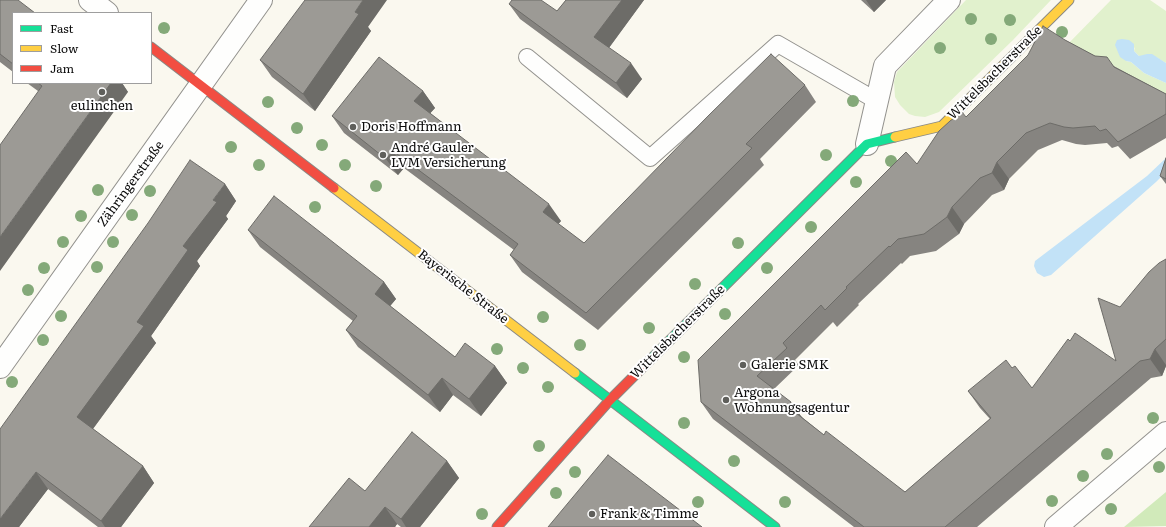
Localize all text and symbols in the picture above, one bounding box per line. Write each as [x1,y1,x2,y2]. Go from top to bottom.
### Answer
legend [12,12,152,84]
text: Fast [50,19,73,37]
street label: Wittelsbacherstraße [945,23,1045,123]
text: Slow [50,39,78,57]
text: Jam [50,59,74,77]
marker: eulinchen [97,87,107,97]
place label: eulinchen [71,98,133,114]
place label: Doris Hoffmann [361,119,462,135]
marker: Doris Hoffmann [348,122,358,132]
street label: Zähringerstraße [95,138,167,230]
place label: André Gauler LVM Versicherung [391,140,506,171]
marker: André Gauler LVM Versicherung [378,150,388,160]
street label: Bayerische Straße [415,247,511,327]
street label: Wittelsbacherstraße [628,282,728,382]
place label: Galerie SMK [751,357,829,373]
marker: Galerie SMK [738,360,748,370]
place label: Argona Wohnungsagentur [734,385,849,416]
marker: Argona Wohnungsagentur [721,395,731,405]
place label: Frank & Timme [600,506,699,522]
marker: Frank & Timme [587,509,597,519]

